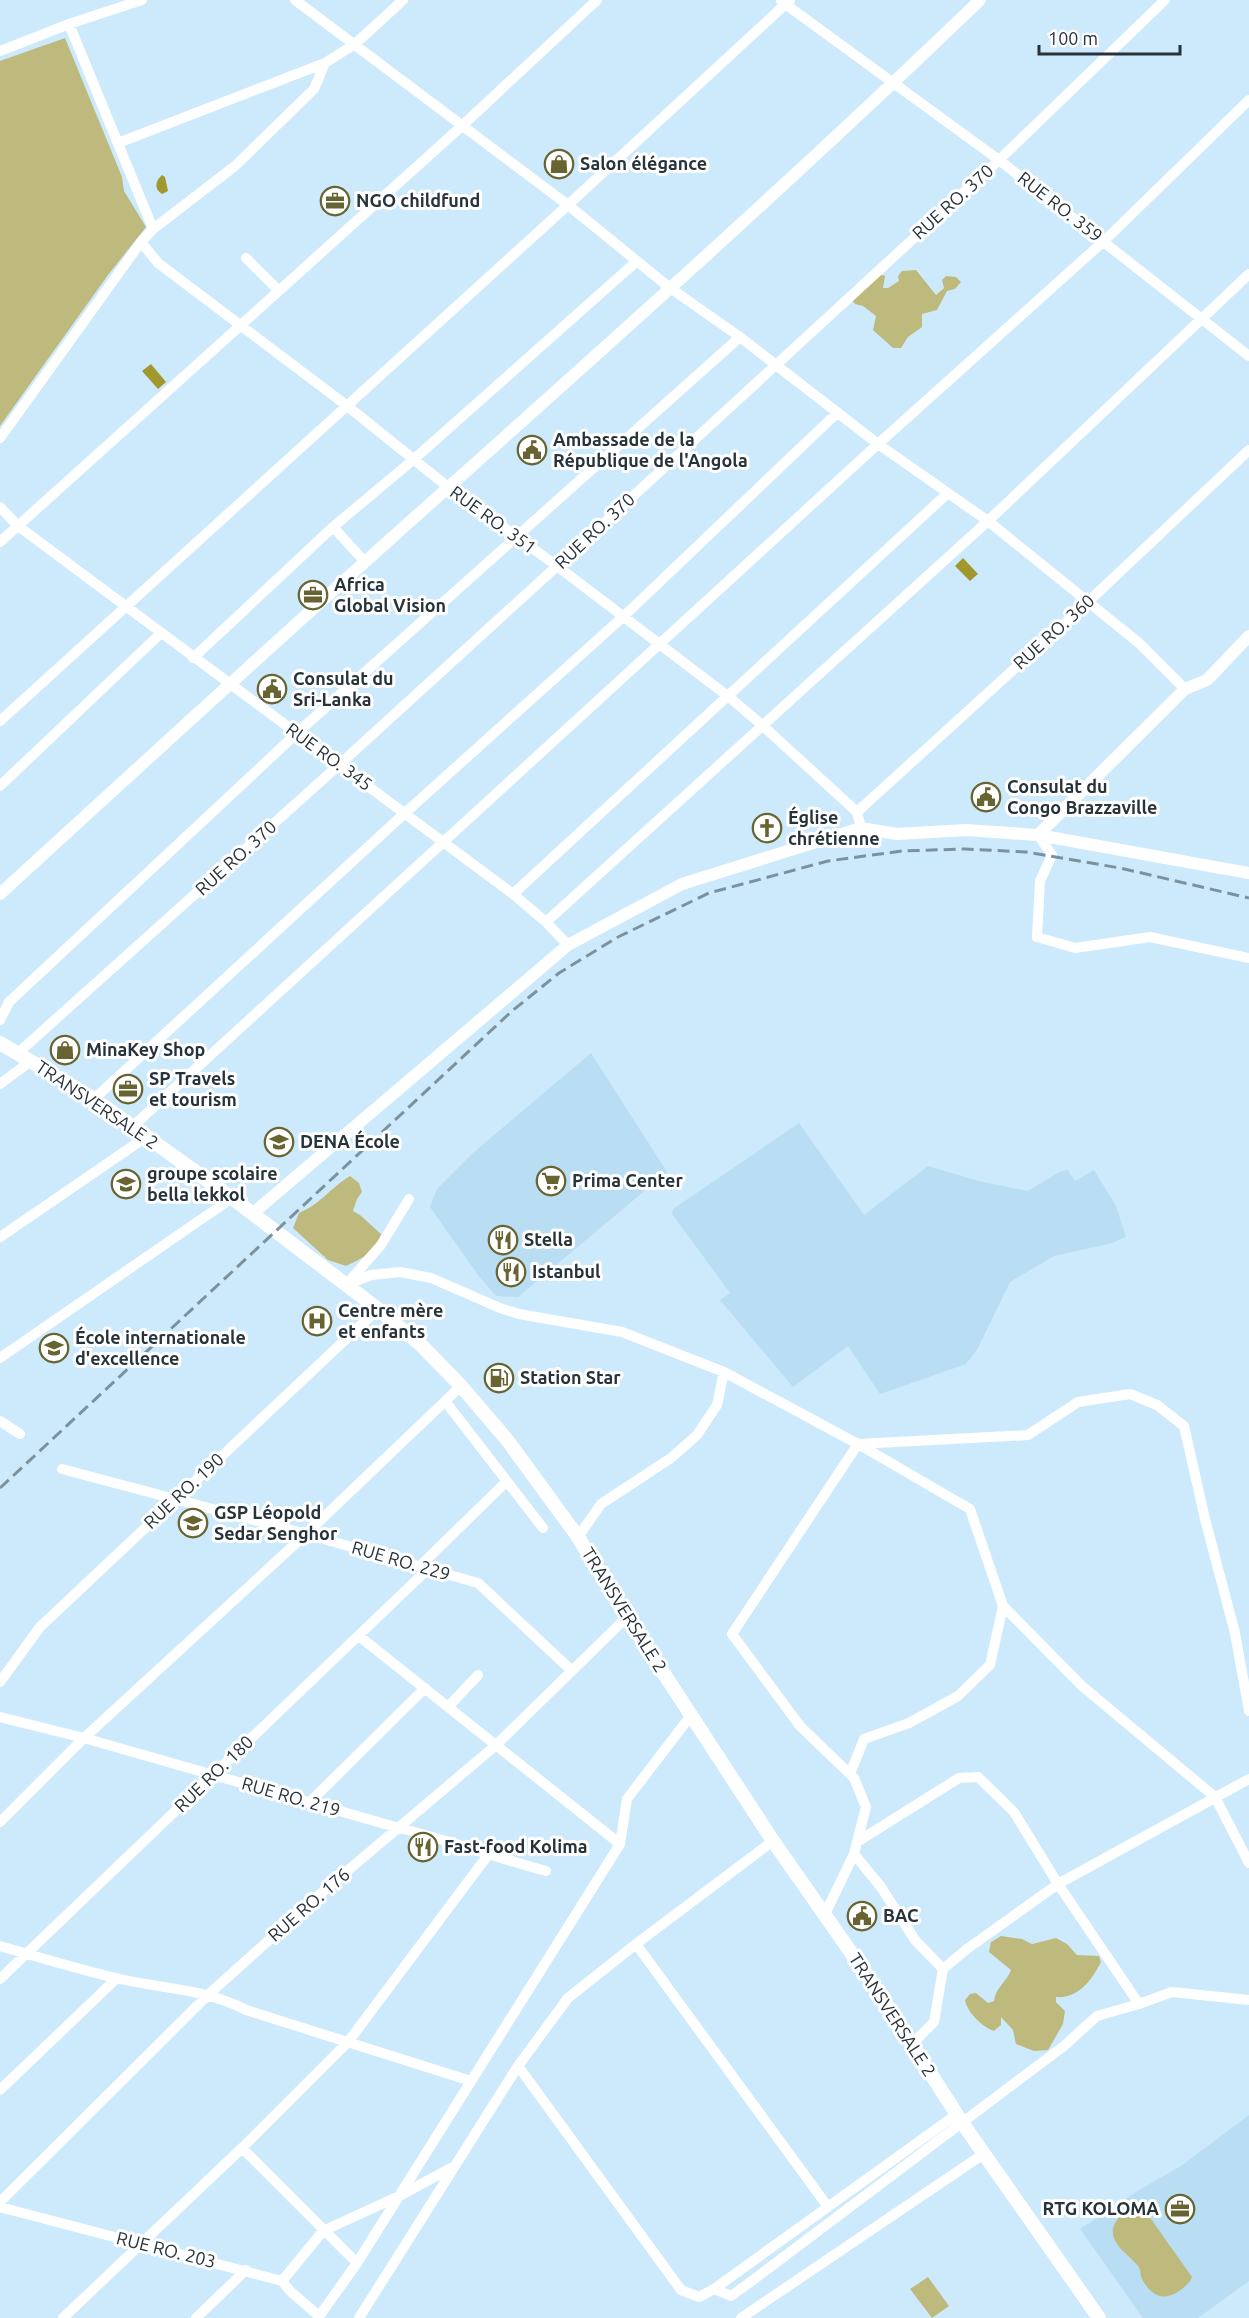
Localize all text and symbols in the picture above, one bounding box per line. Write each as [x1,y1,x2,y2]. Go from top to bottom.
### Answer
scale bar [1039,18,1180,56]
text: 100 m [1048,28,1098,48]
shop icon: Salon élégance [543,148,575,180]
place label: Salon élégance [580,153,707,173]
street label: RUE RO. 370 [908,160,997,243]
street label: RUE RO. 359 [1014,167,1107,245]
office icon: NGO childfund [319,185,351,217]
place label: NGO childfund [356,190,480,210]
place label: Ambassade de la République de l'Angola [553,429,748,470]
public building icon: Ambassade de la République de l'Angola [516,434,548,466]
street label: RUE RO. 351 [447,481,541,557]
street label: RUE RO. 370 [550,488,638,572]
place label: Africa Global Vision [334,574,446,615]
office icon: Africa Global Vision [297,579,329,611]
street label: RUE RO. 360 [1009,590,1098,673]
place label: Consulat du Sri-Lanka [293,668,394,709]
public building icon: Consulat du Sri-Lanka [256,673,288,705]
street label: RUE RO. 345 [283,718,377,794]
place label: Consulat du Congo Brazzaville [1007,776,1157,817]
public building icon: Consulat du Congo Brazzaville [970,781,1002,813]
place label: Église chrétienne [788,806,880,848]
church icon: Église chrétienne [751,812,783,844]
street label: RUE RO. 370 [191,816,280,899]
shop icon: MinaKey Shop [49,1034,81,1066]
place label: MinaKey Shop [86,1039,205,1059]
street label: TRANSVERSALE 2 [33,1056,162,1152]
place label: SP Travels et tourism [149,1068,237,1109]
office icon: SP Travels et tourism [112,1073,144,1105]
school or university icon: DENA École [263,1126,295,1158]
place label: DENA École [300,1130,400,1151]
place label: groupe scolaire bella lekkol [147,1163,278,1204]
supermarket icon: Prima Center [535,1165,567,1197]
school or university icon: groupe scolaire bella lekkol [110,1168,142,1200]
place label: Prima Center [572,1170,683,1190]
restaurant icon: Stella [487,1224,519,1256]
place label: Stella [524,1229,573,1249]
restaurant icon: Istanbul [495,1256,527,1288]
place label: Istanbul [532,1261,601,1281]
place label: Centre mère et enfants [338,1300,443,1341]
hospital icon: Centre mère et enfants [301,1305,333,1337]
place label: École internationale d'excellence [75,1326,246,1368]
school or university icon: École internationale d'excellence [38,1332,70,1364]
fuel station icon: Station Star [483,1362,515,1394]
place label: Station Star [520,1367,621,1387]
street label: RUE RO. 190 [139,1448,227,1532]
place label: GSP Léopold Sedar Senghor [214,1502,338,1543]
school or university icon: GSP Léopold Sedar Senghor [177,1507,209,1539]
street label: RUE RO. 229 [350,1536,453,1584]
street label: TRANSVERSALE 2 [578,1543,671,1675]
street label: RUE RO. 180 [170,1731,257,1816]
street label: RUE RO. 219 [240,1772,343,1820]
restaurant icon: Fast-food Kolima [407,1831,439,1863]
place label: Fast-food Kolima [444,1836,588,1856]
street label: RUE RO. 176 [263,1863,353,1945]
public building icon: BAC [846,1900,878,1932]
place label: BAC [883,1905,919,1925]
street label: TRANSVERSALE 2 [845,1949,940,2080]
office icon: RTG KOLOMA [1164,2193,1196,2225]
place label: RTG KOLOMA [1043,2198,1159,2218]
street label: RUE RO. 203 [115,2227,218,2271]

